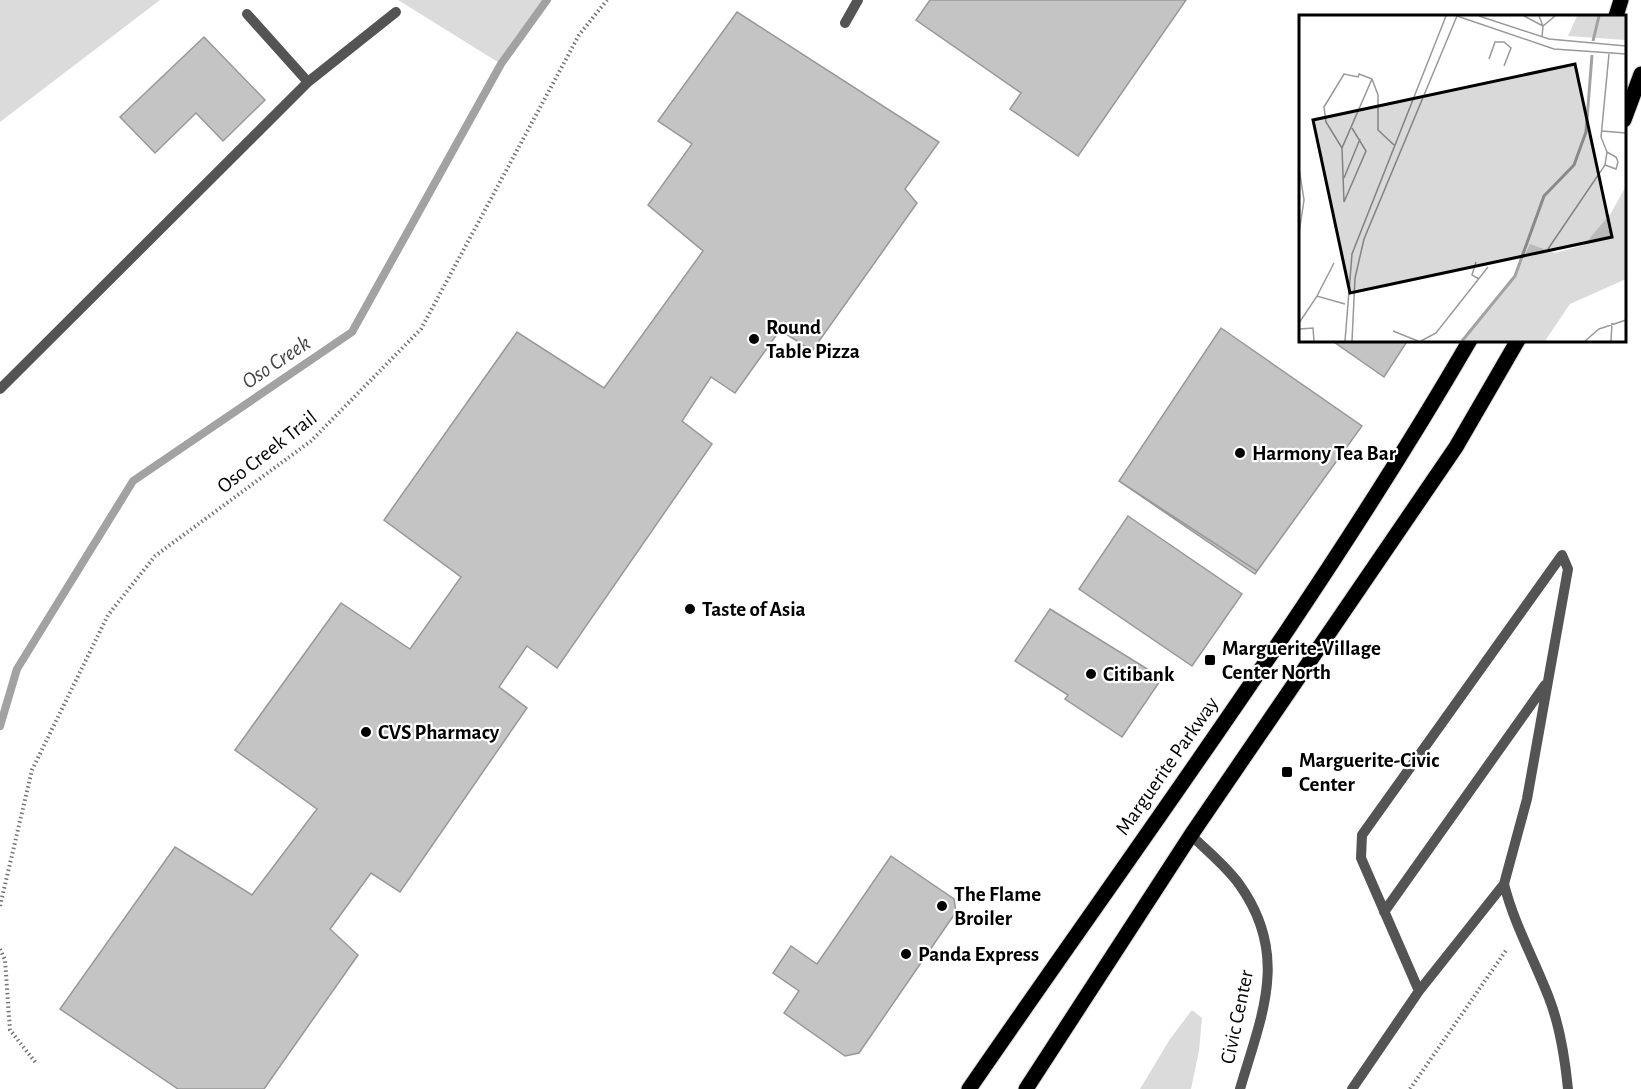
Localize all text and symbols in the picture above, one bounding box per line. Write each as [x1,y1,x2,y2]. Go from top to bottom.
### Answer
inset map [1299,15,1626,342]
place label: Round Table Pizza [766,317,860,362]
water label: Oso Creek [238,331,314,393]
marker: Round Table Pizza [747,332,761,346]
street label: Oso Creek Trail [213,407,321,497]
place label: Harmony Tea Bar [1252,443,1397,464]
marker: Harmony Tea Bar [1233,446,1247,460]
place label: Taste of Asia [702,599,806,620]
marker: Taste of Asia [683,602,697,616]
place label: Marguerite-Village Center North [1222,638,1381,683]
marker: Marguerite-Village Center North [1203,653,1217,667]
place label: Citibank [1103,664,1175,685]
marker: Citibank [1084,667,1098,681]
street label: Marguerite Parkway [1112,693,1222,839]
place label: CVS Pharmacy [378,722,500,743]
marker: CVS Pharmacy [359,725,373,739]
place label: Marguerite-Civic Center [1299,750,1439,795]
marker: Marguerite-Civic Center [1280,765,1294,779]
place label: The Flame Broiler [954,884,1041,929]
marker: The Flame Broiler [935,899,949,913]
place label: Panda Express [918,944,1039,965]
marker: Panda Express [899,947,913,961]
street label: Civic Center [1217,968,1257,1066]

